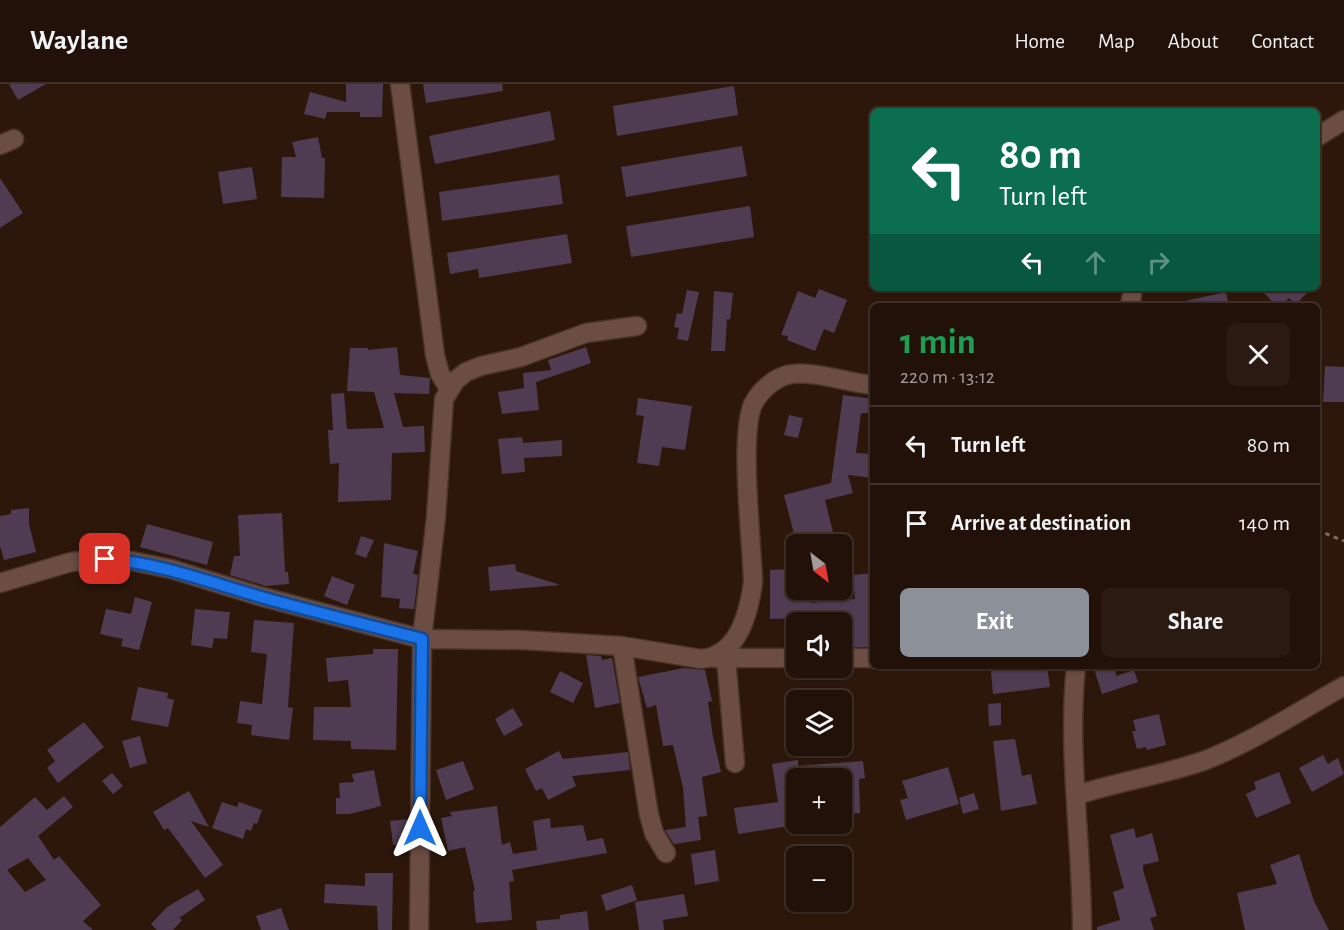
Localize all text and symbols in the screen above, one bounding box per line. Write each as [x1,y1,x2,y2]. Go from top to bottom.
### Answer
text: Waylane [30,27,128,55]
text: Home [1014,31,1065,52]
text: Map [1098,31,1135,52]
text: About [1168,31,1218,52]
text: Contact [1251,31,1314,52]
icon: left [900,132,978,210]
text: 80 m [999,134,1082,176]
text: Turn left [999,183,1087,210]
icon: left [1016,246,1049,279]
icon: ahead [1079,246,1112,279]
icon: right [1142,246,1175,279]
button: close [1227,323,1290,386]
text: 1 min [900,324,976,360]
text: 220 m · 13:12 [900,367,995,387]
icon: left [900,429,933,462]
text: Turn left [951,434,1025,456]
text: 80 m [1247,434,1290,456]
icon: arrive [900,507,933,540]
text: Arrive at destination [951,512,1131,534]
text: 140 m [1239,512,1290,534]
pin [79,533,130,584]
north arrow [786,534,852,600]
map controls [786,534,852,912]
icon: arrive [88,542,121,575]
button: Exit [900,588,1089,657]
button: Share [1101,588,1290,657]
button: sound [786,612,852,678]
button: layers [786,690,852,756]
button: + [786,768,852,834]
position arrow [388,796,452,860]
button: − [786,846,852,912]

